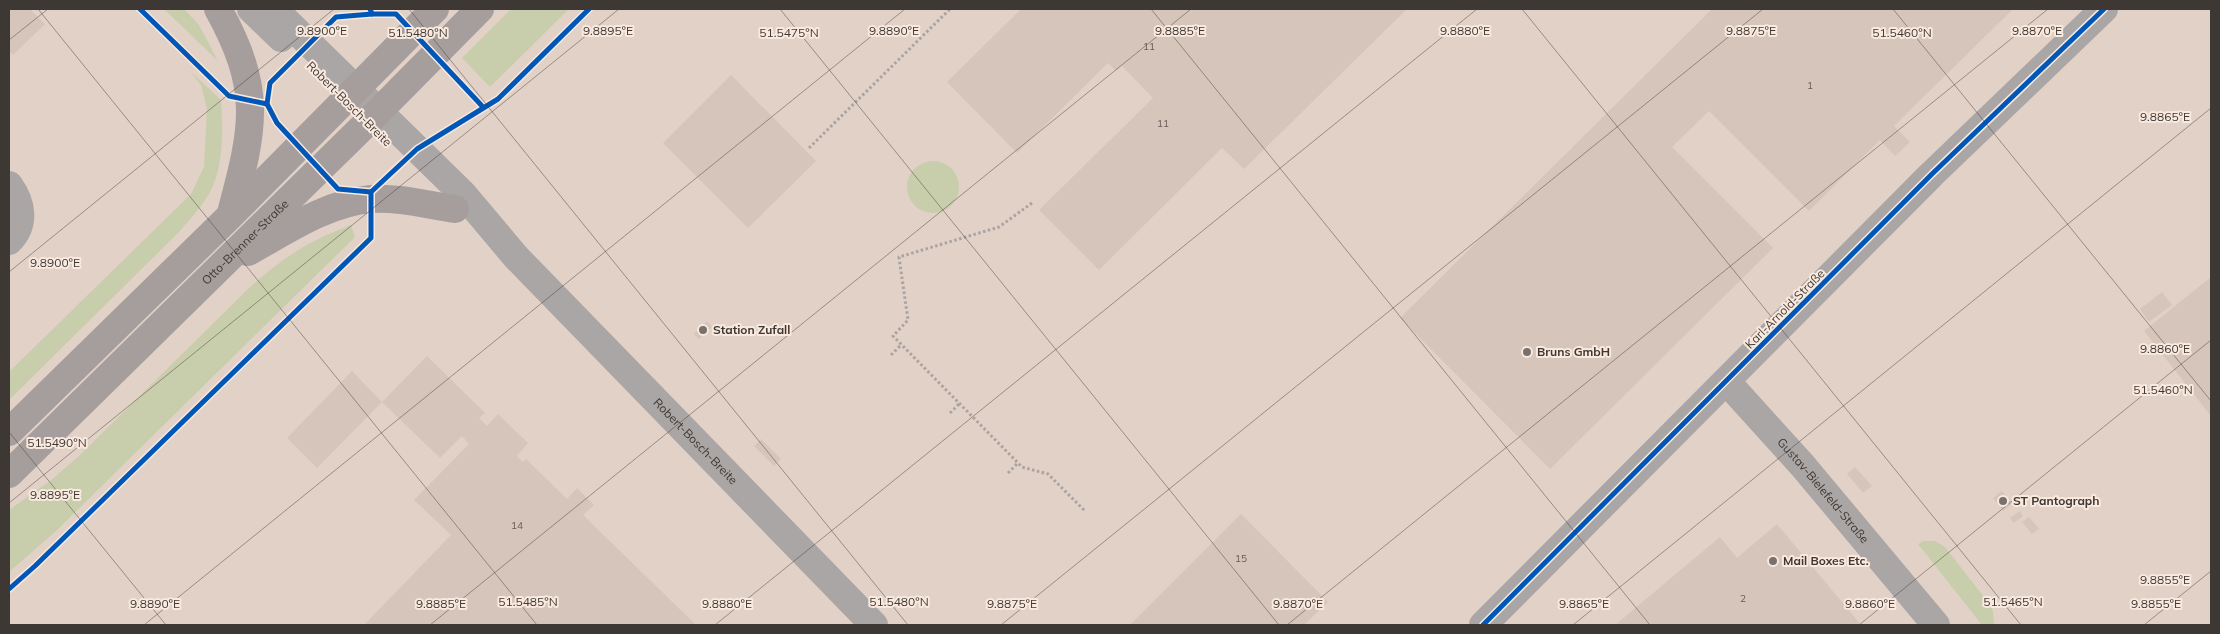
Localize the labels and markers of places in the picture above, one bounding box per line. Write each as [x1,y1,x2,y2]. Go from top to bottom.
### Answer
place label: Station Zufall [713,322,790,337]
marker: Station Zufall [697,324,709,336]
place label: Bruns GmbH [1537,344,1610,359]
marker: Bruns GmbH [1521,346,1533,358]
place label: ST Pantograph [2013,493,2100,508]
marker: ST Pantograph [1997,495,2009,507]
place label: Mail Boxes Etc. [1783,553,1869,568]
marker: Mail Boxes Etc. [1767,555,1779,567]

